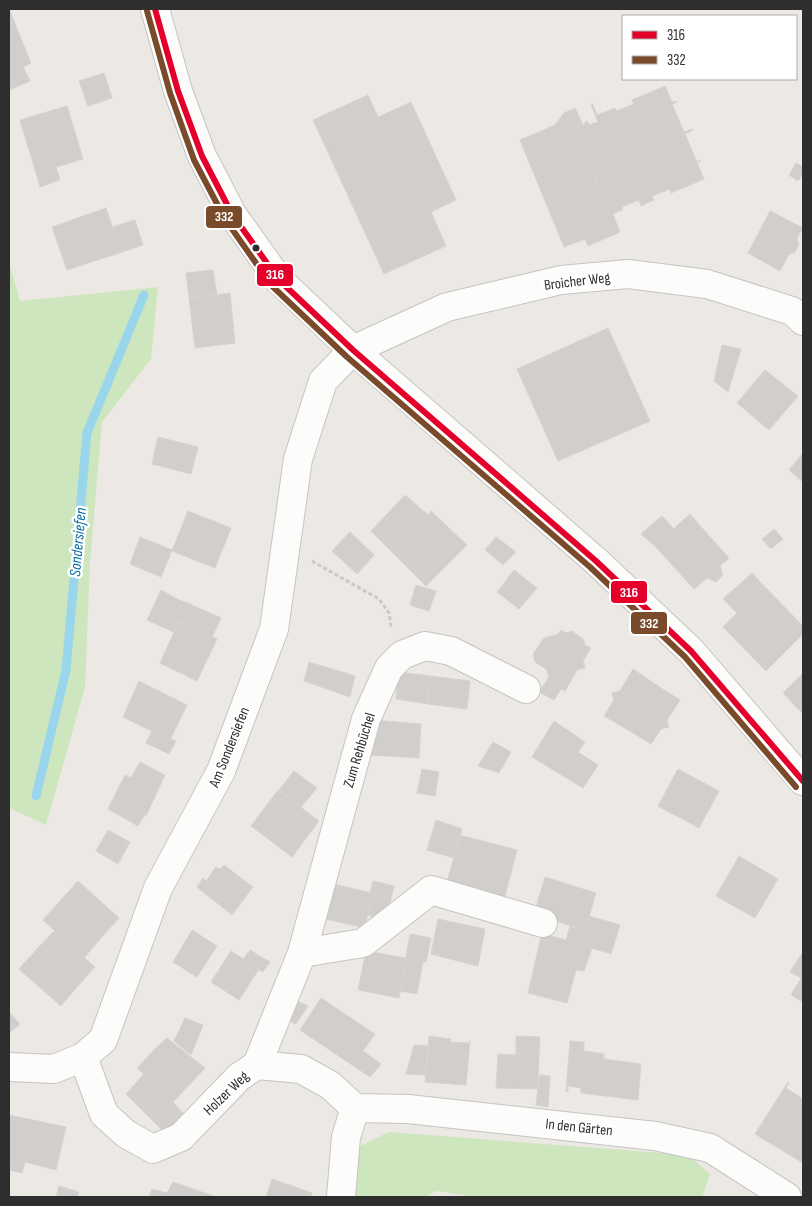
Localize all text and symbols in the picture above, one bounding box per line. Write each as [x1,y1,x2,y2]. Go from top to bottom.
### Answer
legend [622,15,797,80]
text: 316 [667,26,685,45]
text: 332 [667,51,686,70]
line badge: 332 [205,205,243,229]
text: 332 [215,208,233,225]
unlabelled marker [251,243,261,253]
line badge: 316 [256,263,294,287]
text: 316 [266,266,285,283]
street label: Broicher Weg [543,268,611,295]
water label: Sondersiefen [66,507,91,577]
line badge: 316 [610,580,648,604]
text: 316 [620,584,639,601]
line badge: 332 [630,611,668,635]
text: 332 [640,615,658,632]
street label: Am Sondersiefen [204,704,254,791]
street label: Zum Rehbüchel [339,710,380,790]
street label: Holzer Weg [200,1067,253,1120]
street label: In den Gärten [544,1115,614,1140]

